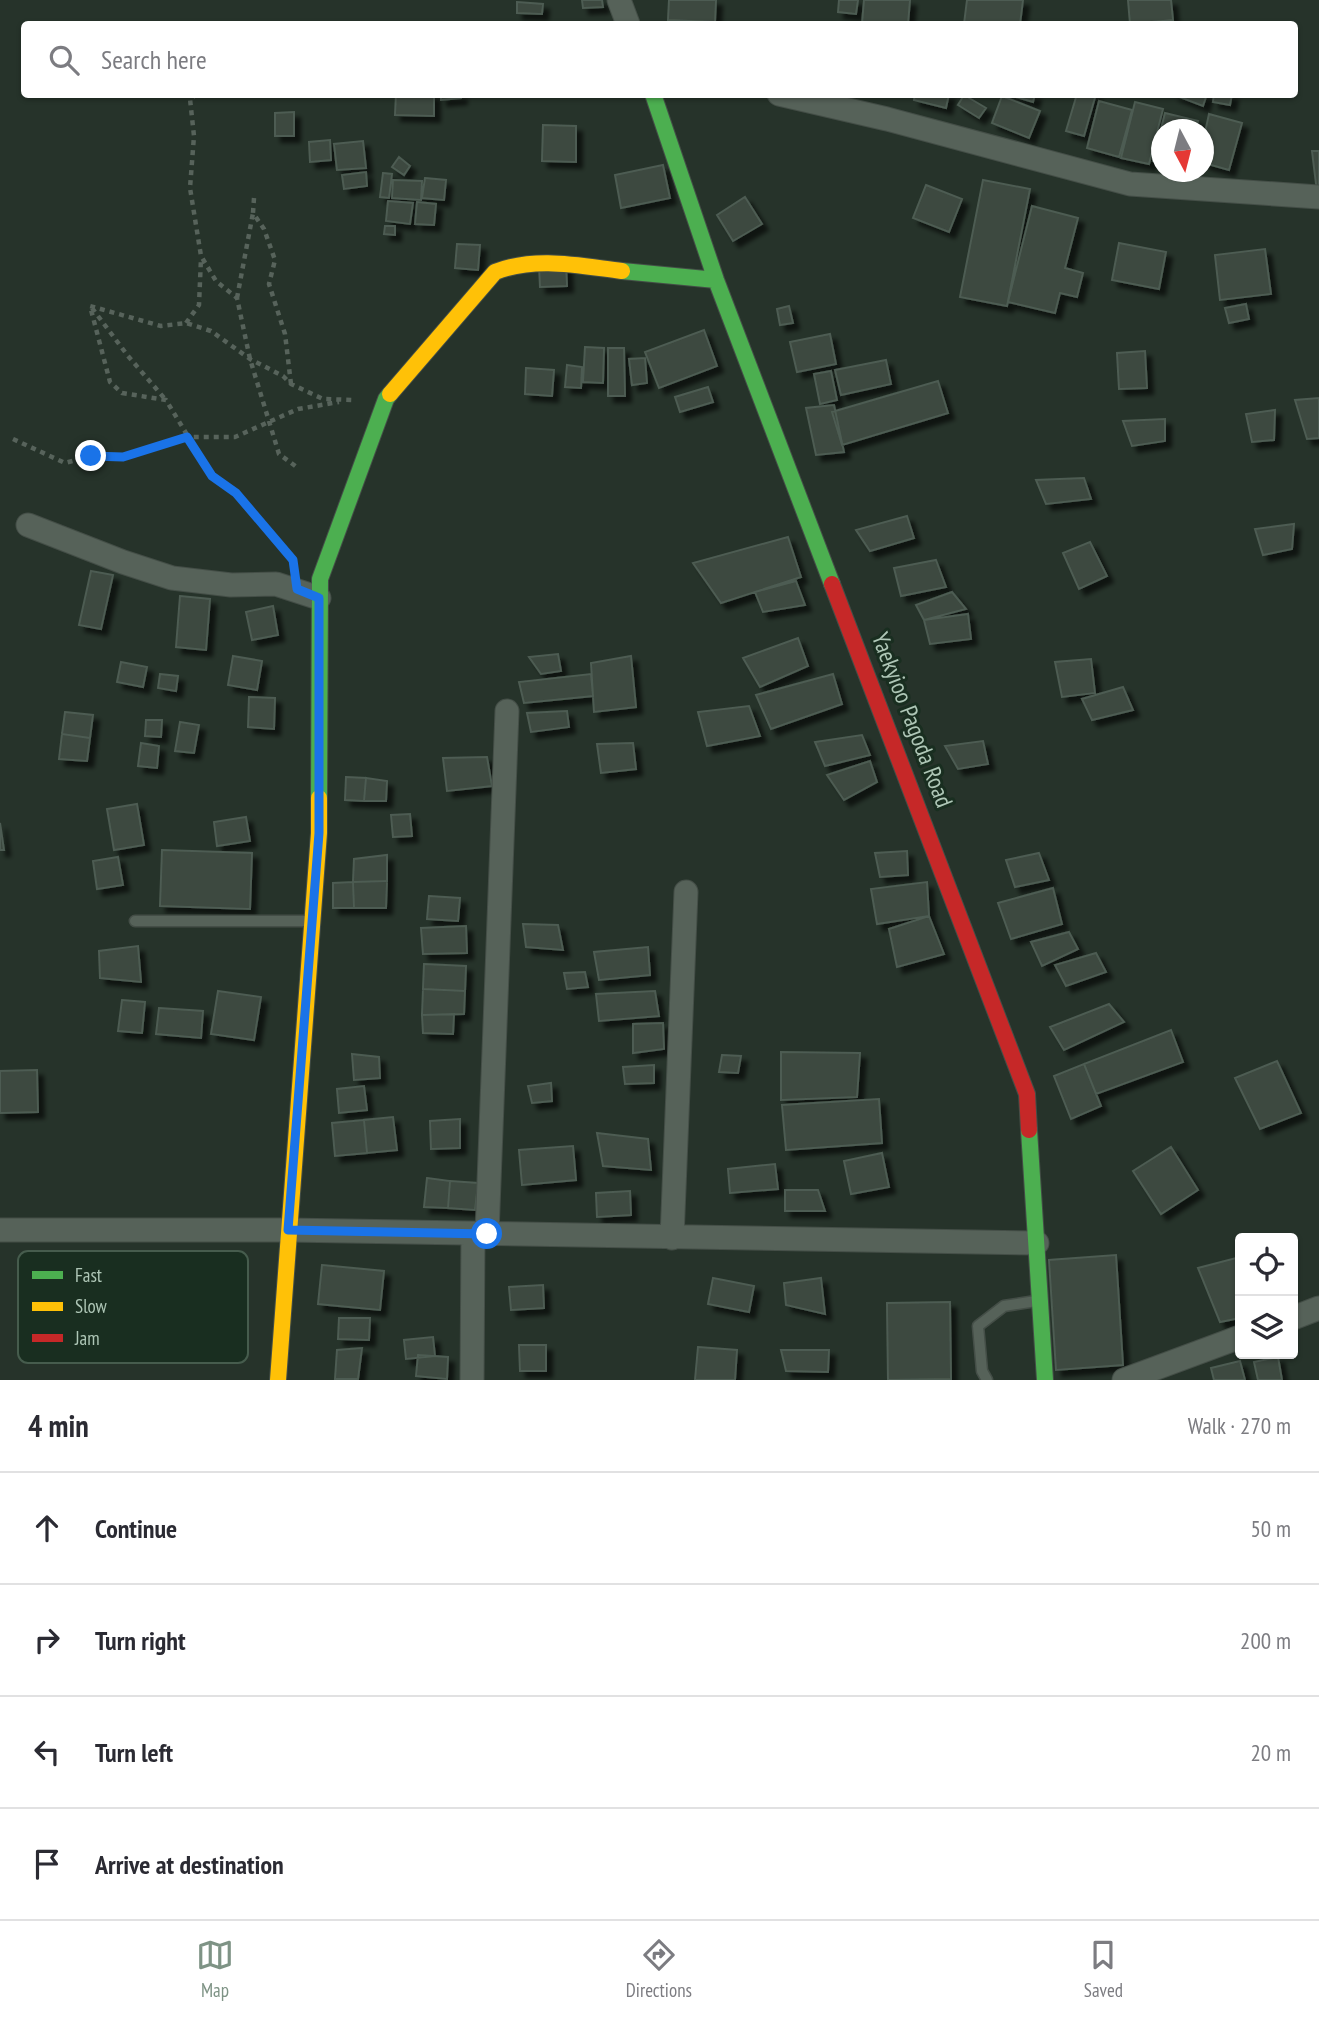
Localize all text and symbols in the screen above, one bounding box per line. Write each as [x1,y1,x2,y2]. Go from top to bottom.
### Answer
search box [21,21,1298,98]
icon: search [45,41,83,79]
text: Search here [101,43,207,76]
north arrow [1151,119,1214,182]
route end [75,440,106,471]
street label: Yaekyioo Pagoda Road [865,628,960,812]
route start [471,1218,502,1249]
map controls [1235,1233,1298,1359]
button: locate [1235,1233,1298,1296]
legend [18,1251,248,1363]
text: Fast [75,1263,103,1287]
text: Slow [75,1294,108,1318]
button: layers [1235,1296,1298,1359]
text: Jam [74,1326,100,1350]
text: 4 min [28,1406,89,1445]
text: Walk · 270 m [1188,1411,1291,1440]
icon: ahead [28,1509,66,1547]
text: Continue [95,1512,177,1545]
text: 50 m [1250,1514,1291,1543]
icon: right [28,1621,66,1659]
text: Turn right [95,1624,186,1657]
text: 200 m [1240,1626,1291,1655]
icon: left [28,1733,66,1771]
text: Turn left [95,1736,173,1769]
text: 20 m [1250,1738,1291,1767]
icon: arrive [28,1845,66,1883]
text: Arrive at destination [95,1848,284,1881]
tab: Map [196,1936,234,2002]
tab: Directions [626,1936,692,2002]
tab: Saved [1084,1936,1123,2002]

